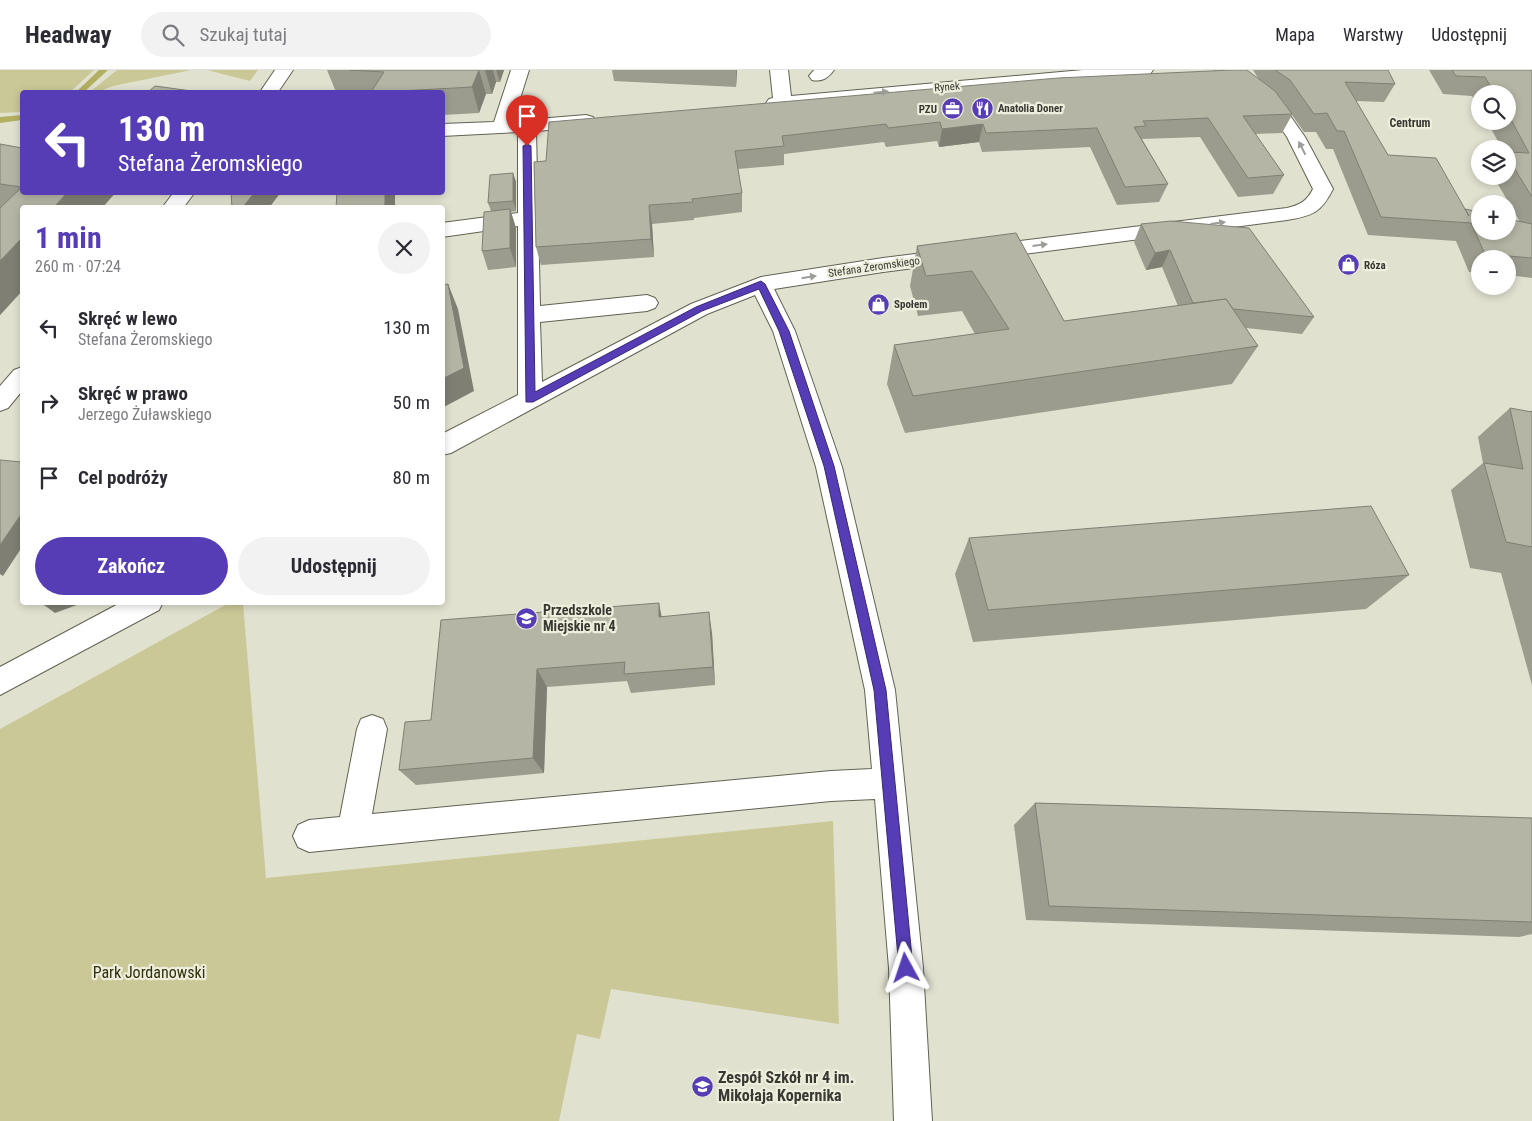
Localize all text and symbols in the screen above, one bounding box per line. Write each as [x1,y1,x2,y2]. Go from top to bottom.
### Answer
search box [141,12,491,57]
text: Headway [25,21,111,49]
icon: search [159,21,187,49]
text: Szukaj tutaj [199,23,287,46]
text: Mapa [1275,24,1315,45]
text: Warstwy [1343,24,1403,45]
text: Udostępnij [1431,24,1507,45]
street label: Rynek [934,79,960,95]
map controls [1471,85,1516,295]
button: search [1471,85,1516,130]
one-way arrow [874,88,890,96]
pin [506,95,548,146]
restaurant icon: Anatolia Doner [970,96,994,120]
office icon: PZU [941,97,965,121]
icon: arrive [513,102,541,130]
place label: Anatolia Doner [998,102,1063,115]
place label: PZU [919,103,937,116]
text: 130 m [118,109,205,150]
icon: left [35,110,100,175]
district label: Centrum [1390,116,1431,130]
button: layers [1471,140,1516,185]
one-way arrow [1298,141,1306,155]
text: Stefana Żeromskiego [118,151,303,176]
button: + [1471,195,1516,240]
one-way arrow [1210,219,1226,227]
text: 1 min [35,220,102,255]
button: close [378,222,430,274]
one-way arrow [1032,241,1048,249]
button: − [1471,250,1516,295]
shop icon: Róza [1336,253,1360,277]
street label: Stefana Żeromskiego [827,254,921,280]
text: 260 m · 07:24 [35,257,121,276]
place label: Róza [1364,259,1386,272]
one-way arrow [802,272,818,280]
shop icon: Społem [866,292,890,316]
place label: Społem [894,298,927,311]
text: Skręć w lewo [78,307,177,330]
icon: left [35,314,63,342]
text: 130 m [383,316,430,339]
text: Stefana Żeromskiego [78,330,212,349]
text: Skręć w prawo [78,382,188,405]
icon: right [35,389,63,417]
text: 50 m [393,391,430,414]
text: Jerzego Żuławskiego [78,405,212,424]
icon: arrive [35,464,63,492]
text: Cel podróży [78,466,168,489]
text: 80 m [393,466,430,489]
button: Zakończ [35,537,228,595]
button: Udostępnij [238,537,430,595]
place label: Przedszkole Miejskie nr 4 [543,602,616,634]
school or university icon: Przedszkole Miejskie nr 4 [515,606,539,630]
position arrow [879,941,931,993]
park label: Park Jordanowski [93,963,205,982]
place label: Zespół Szkół nr 4 im. Mikołaja Kopernika [718,1068,854,1105]
school or university icon: Zespół Szkół nr 4 im. Mikołaja Kopernika [690,1074,714,1098]

